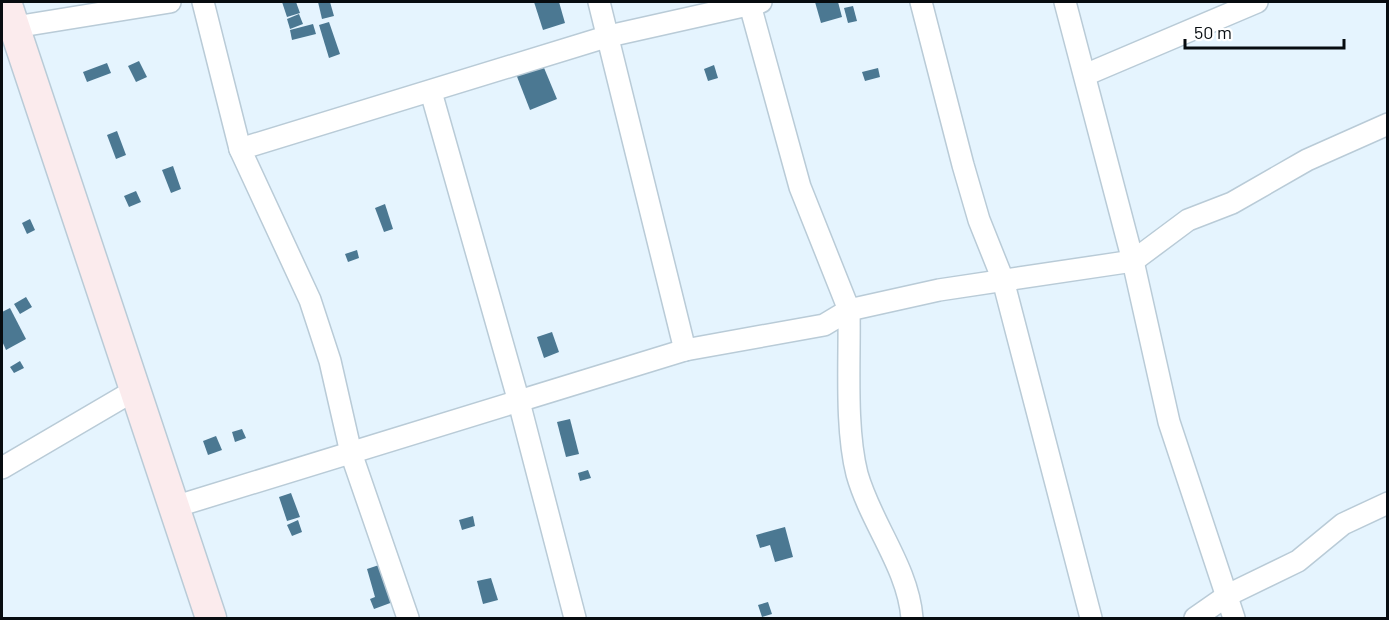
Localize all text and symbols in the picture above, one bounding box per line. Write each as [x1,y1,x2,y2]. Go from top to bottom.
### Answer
scale bar [1185,12,1344,50]
text: 50 m [1194,21,1232,43]

